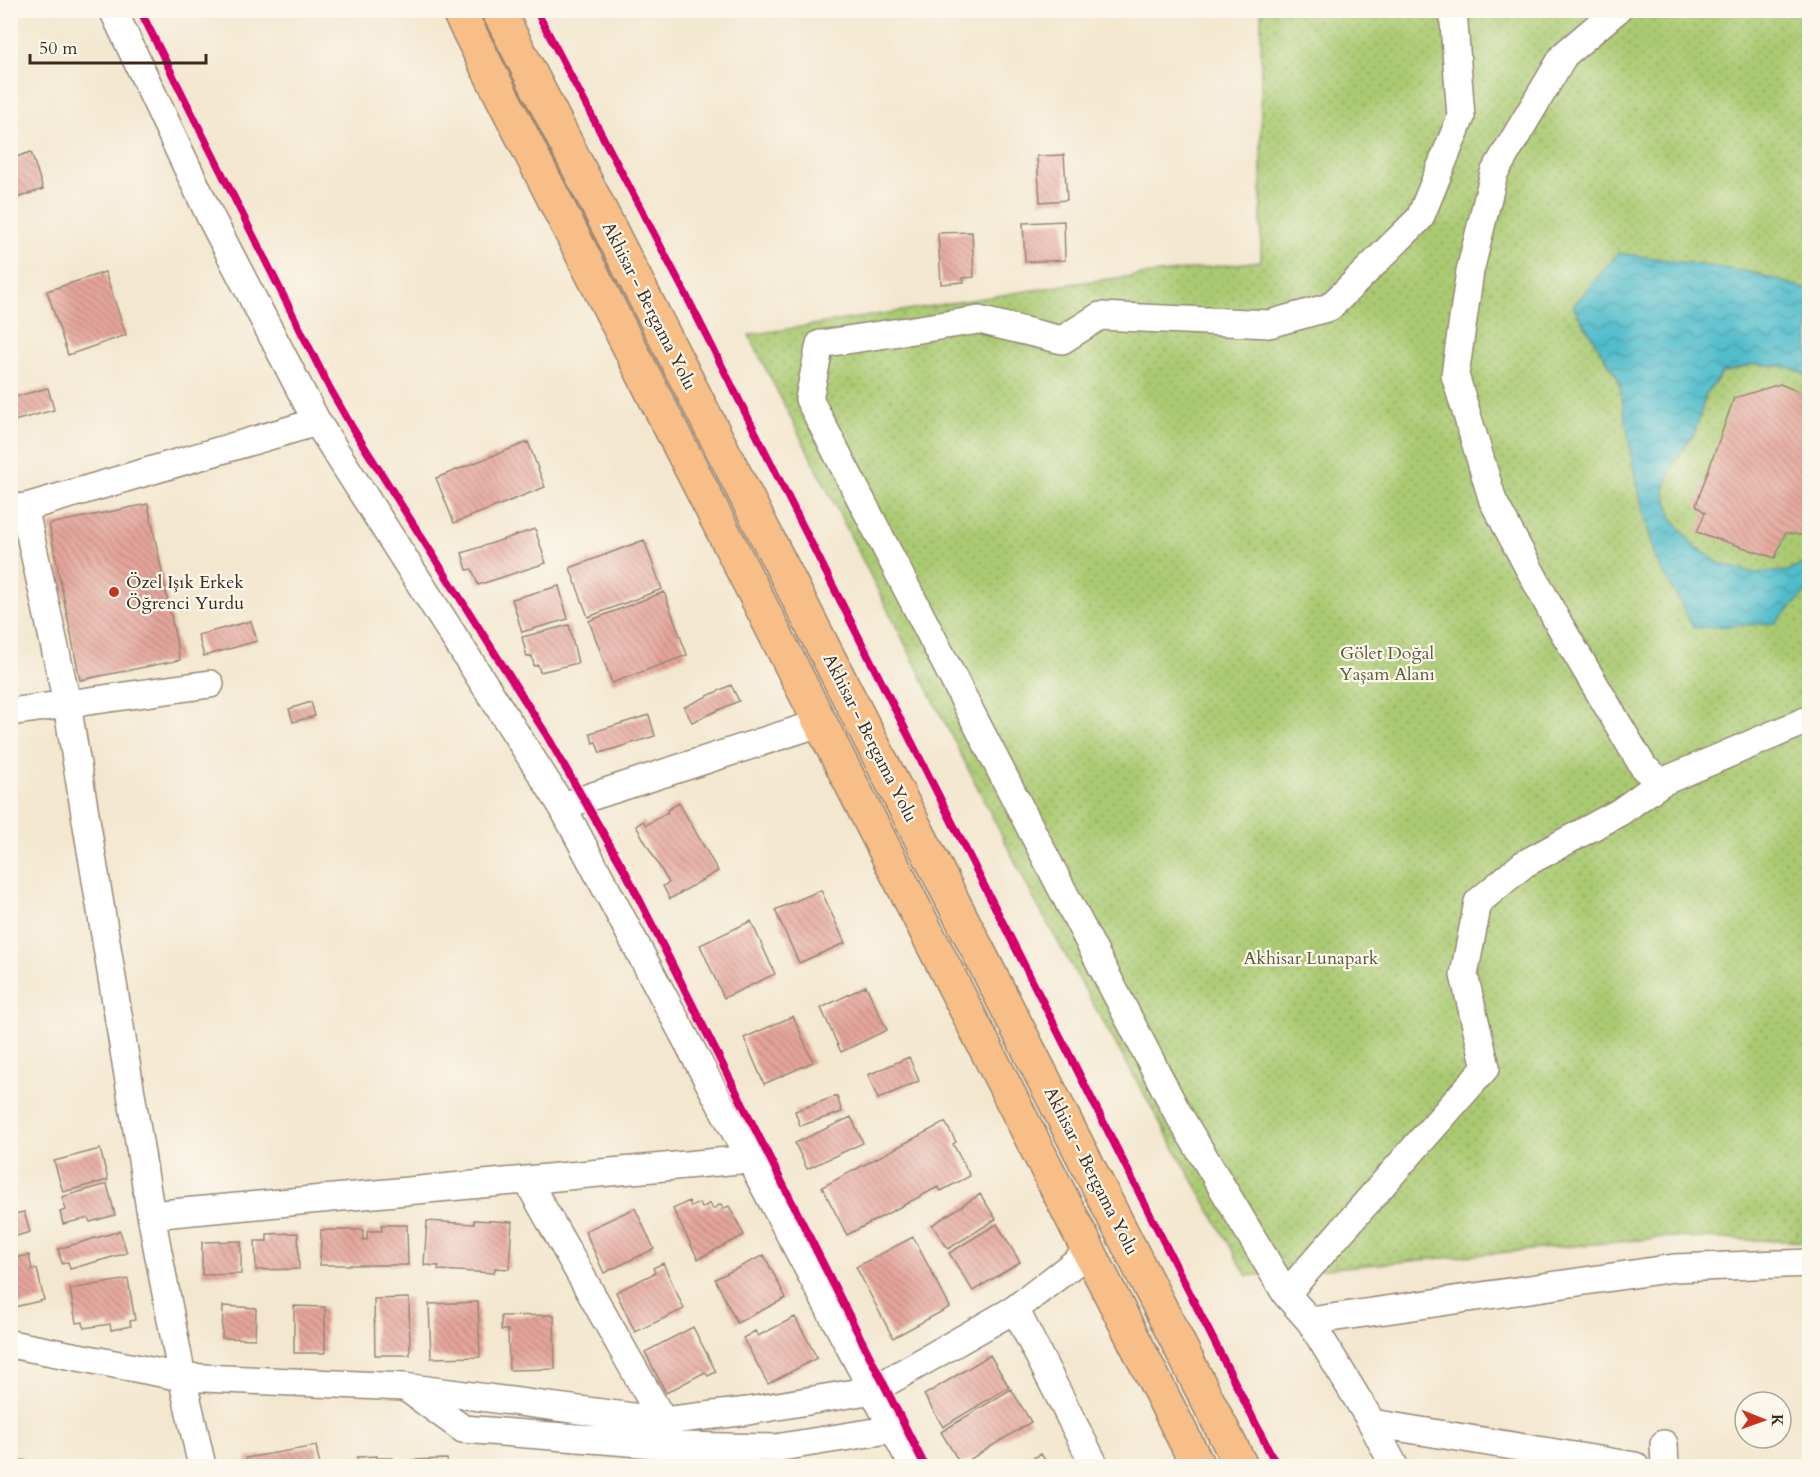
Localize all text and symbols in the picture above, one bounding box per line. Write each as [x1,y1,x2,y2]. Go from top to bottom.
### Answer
scale bar [30,27,206,65]
text: 50 m [39,36,78,61]
street label: Akhisar - Bergama Yolu [596,218,702,395]
place label: Özel Işık Erkek Öğrenci Yurdu [126,570,244,616]
marker: Özel Işık Erkek Öğrenci Yurdu [107,585,121,599]
park label: Gölet Doğal Yaşam Alanı [1339,641,1435,687]
street label: Akhisar - Bergama Yolu [817,650,923,827]
park label: Akhisar Lunapark [1244,946,1379,971]
street label: Akhisar - Bergama Yolu [1038,1083,1144,1260]
north arrow [1733,1390,1793,1450]
text: K [1766,1414,1788,1427]

